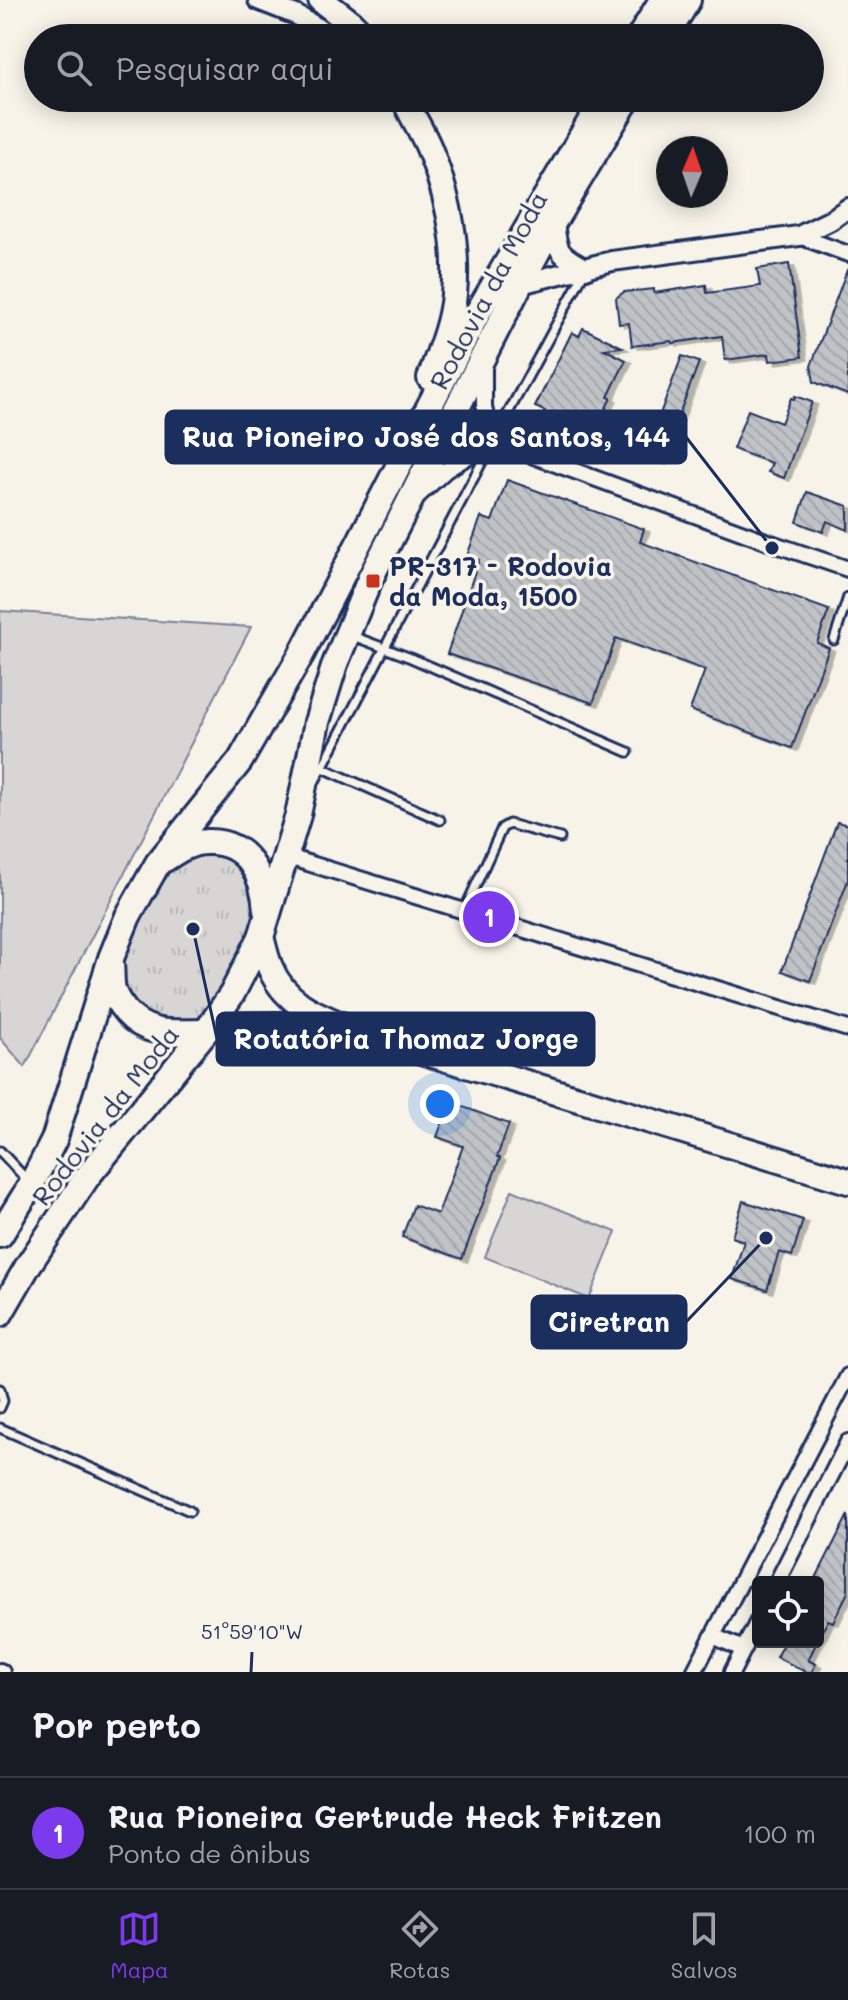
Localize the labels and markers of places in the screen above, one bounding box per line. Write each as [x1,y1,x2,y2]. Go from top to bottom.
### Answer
callout: Rua Pioneiro José dos Santos, 144 [166,411,686,463]
place label: PR-317 - Rodovia da Moda, 1500 [389,549,612,613]
marker: PR-317 - Rodovia da Moda, 1500 [364,572,382,590]
pin: 1 [463,887,515,947]
callout: Rotatória Thomaz Jorge [217,1013,594,1065]
callout: Ciretran [532,1296,686,1348]

